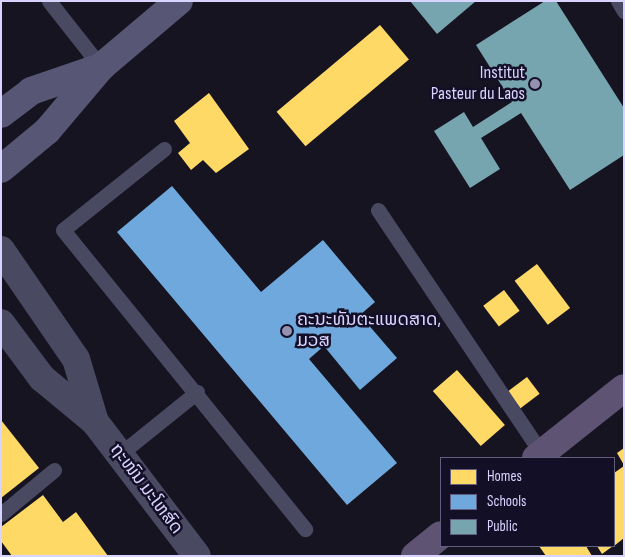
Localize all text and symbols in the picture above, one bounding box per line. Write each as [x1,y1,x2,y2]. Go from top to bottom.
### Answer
place label: Institut Pasteur du Laos [431,63,525,106]
marker: Institut Pasteur du Laos [529,78,541,90]
place label: ຄະນະທັນຕະແພດສາດ, ມວສ [297,310,441,352]
marker: ຄະນະທັນຕະແພດສາດ, ມວສ [281,325,293,337]
street label: ຖະໜົນ ມະໂຫສົດ [105,439,187,539]
legend [440,457,615,547]
text: Homes [487,467,522,486]
text: Schools [487,492,526,511]
text: Public [487,517,518,536]

